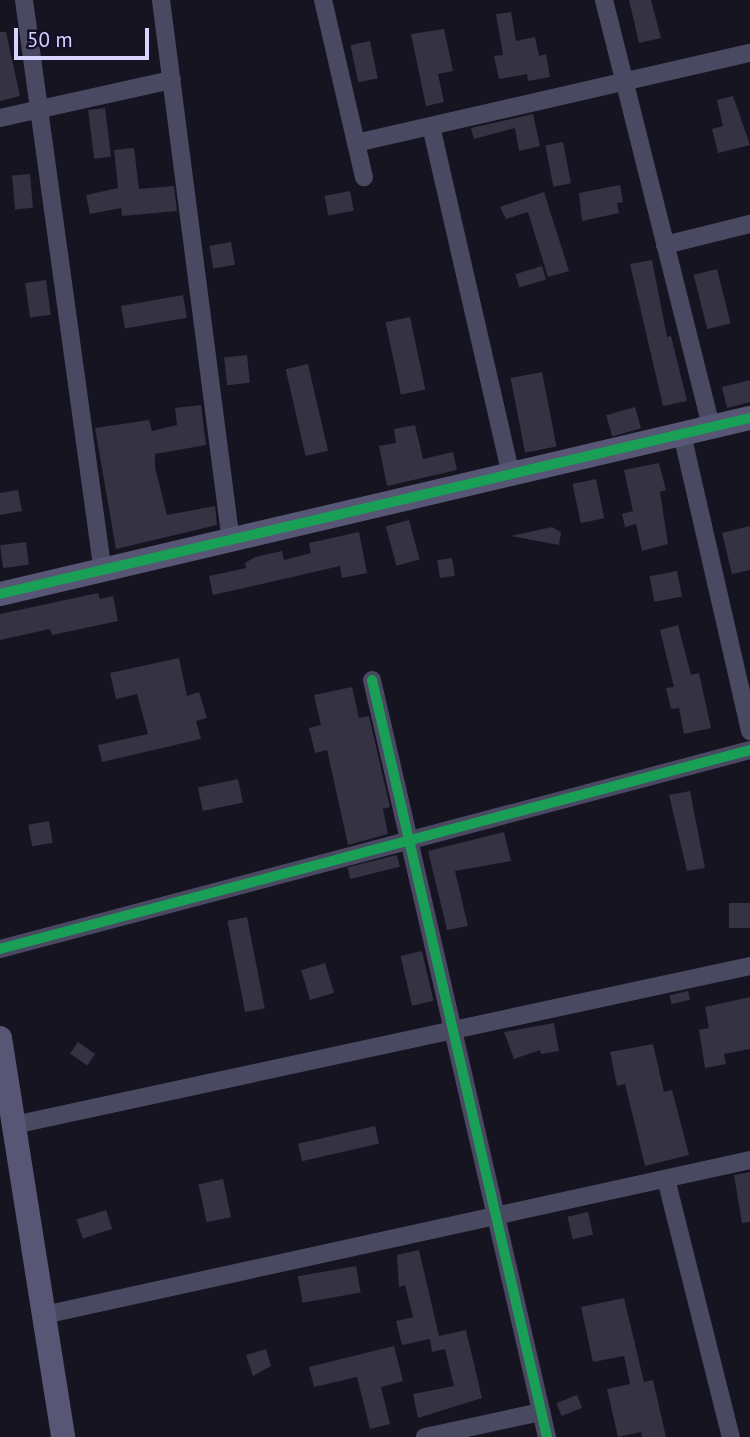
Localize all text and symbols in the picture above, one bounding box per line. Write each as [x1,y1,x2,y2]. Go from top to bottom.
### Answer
scale bar [18,14,152,58]
text: 50 m [27,26,73,53]

